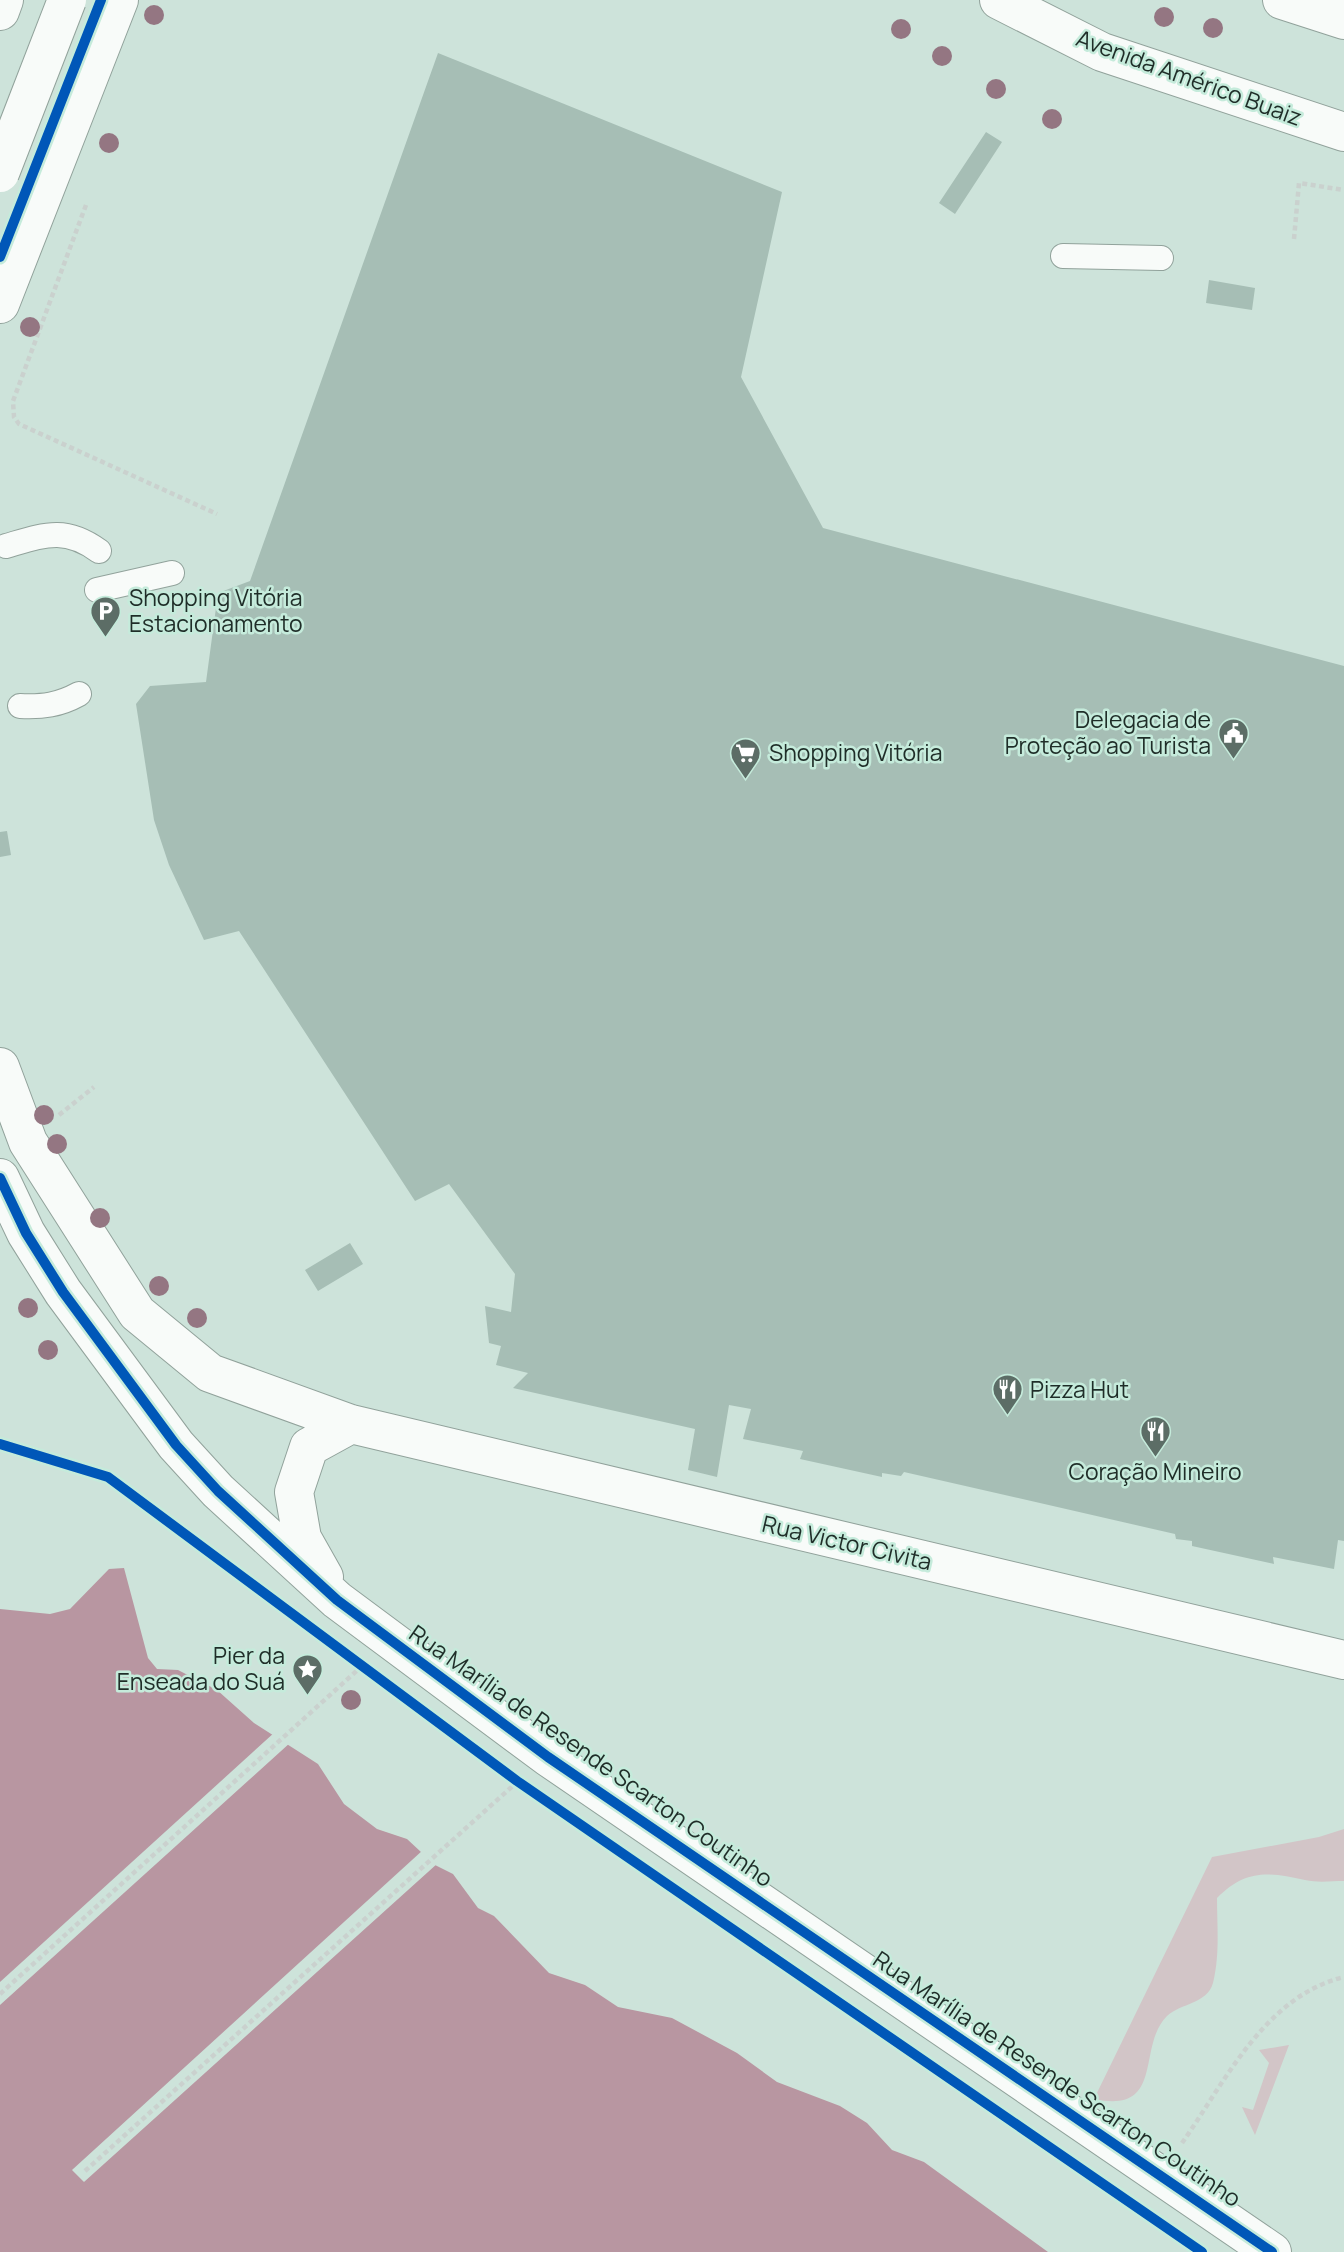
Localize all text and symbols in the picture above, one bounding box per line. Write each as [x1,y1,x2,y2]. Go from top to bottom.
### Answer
street label: Avenida Américo Buaiz [1072,21,1307,133]
place label: Shopping Vitória Estacionamento [129,581,303,639]
parking icon: Shopping Vitória Estacionamento [89,594,123,638]
place label: Delegacia de Proteção ao Turista [1005,703,1211,761]
public building icon: Delegacia de Proteção ao Turista [1217,716,1251,760]
supermarket icon: Shopping Vitória [729,736,763,780]
place label: Shopping Vitória [769,736,943,768]
restaurant icon: Pizza Hut [990,1373,1024,1417]
place label: Pizza Hut [1030,1373,1129,1405]
restaurant icon: Coração Mineiro [1138,1414,1172,1458]
place label: Coração Mineiro [1068,1455,1242,1487]
street label: Rua Victor Civita [759,1507,935,1577]
street label: Rua Marília de Resende Scarton Coutinho [403,1617,780,1894]
place label: Pier da Enseada do Suá [117,1639,285,1697]
place icon: Pier da Enseada do Suá [291,1652,325,1696]
street label: Rua Marília de Resende Scarton Coutinho [867,1943,1248,2214]

